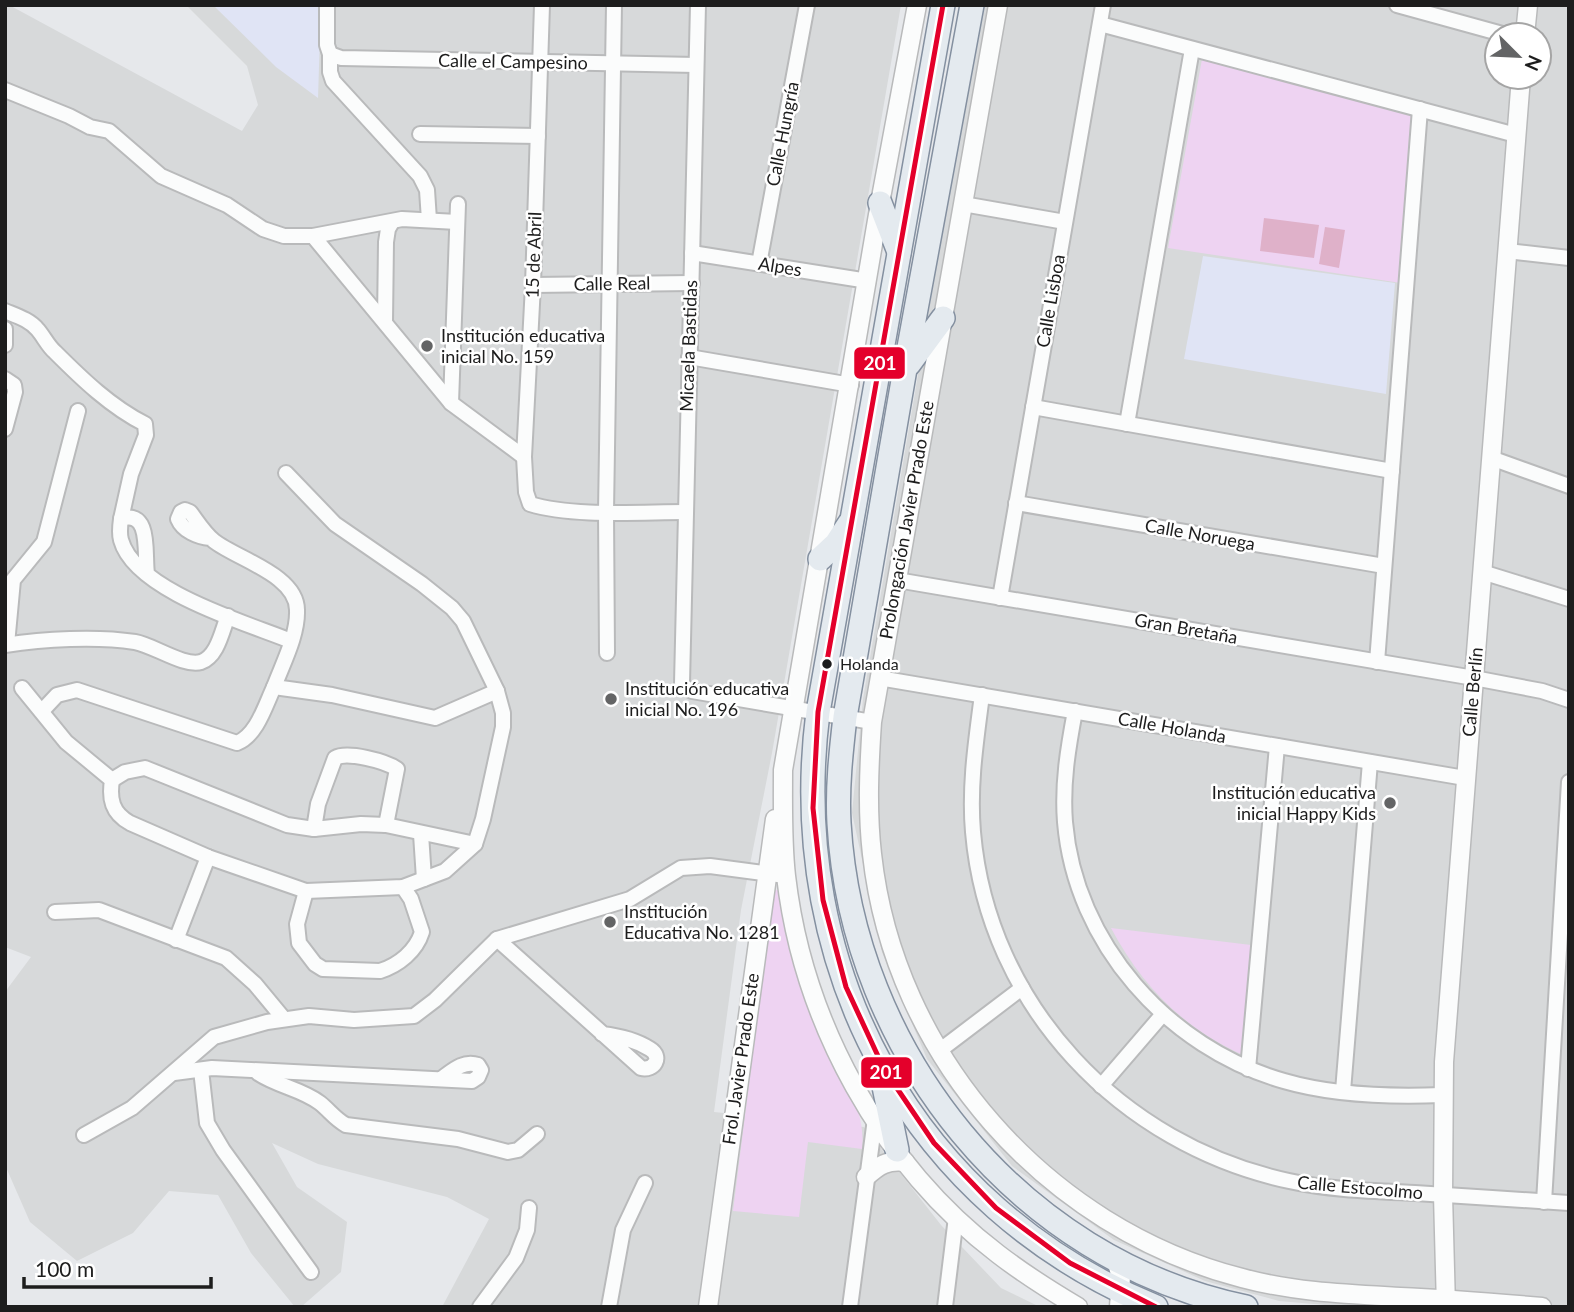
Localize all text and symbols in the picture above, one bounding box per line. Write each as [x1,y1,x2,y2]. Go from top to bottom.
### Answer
north arrow [1483,21,1553,91]
street label: Calle el Campesino [438,49,588,73]
text: N [1521,52,1547,74]
street label: Calle Hungría [761,79,803,188]
street label: 15 de Abril [520,211,546,299]
street label: Alpes [757,252,804,280]
street label: Calle Lisboa [1031,253,1069,349]
street label: Calle Real [573,271,651,295]
street label: Micaela Bastidas [675,279,701,412]
place label: Institución educativa inicial No. 159 [441,324,605,367]
marker: Institución educativa inicial No. 159 [419,338,435,354]
line badge: 201 [853,346,906,380]
text: 201 [863,351,897,374]
street label: Prolongación Javier Prado Este [874,399,938,641]
street label: Calle Noruega [1143,513,1257,555]
street label: Gran Bretaña [1133,608,1240,648]
street label: Calle Berlín [1457,646,1487,738]
place label: Holanda [840,654,899,673]
marker: Holanda [820,657,834,671]
place label: Institución educativa inicial No. 196 [625,677,789,720]
marker: Institución educativa inicial No. 196 [603,691,619,707]
street label: Calle Holanda [1116,707,1228,747]
place label: Institución educativa inicial Happy Kids [1212,781,1376,824]
marker: Institución educativa inicial Happy Kids [1382,795,1398,811]
place label: Institución Educativa No. 1281 [624,900,780,943]
marker: Institución Educativa No. 1281 [602,914,618,930]
street label: Frol. Javier Prado Este [717,972,763,1146]
line badge: 201 [860,1056,913,1089]
text: 201 [869,1060,903,1083]
street label: Calle Estocolmo [1296,1171,1424,1203]
scale bar [24,1246,212,1290]
text: 100 m [35,1256,94,1281]

